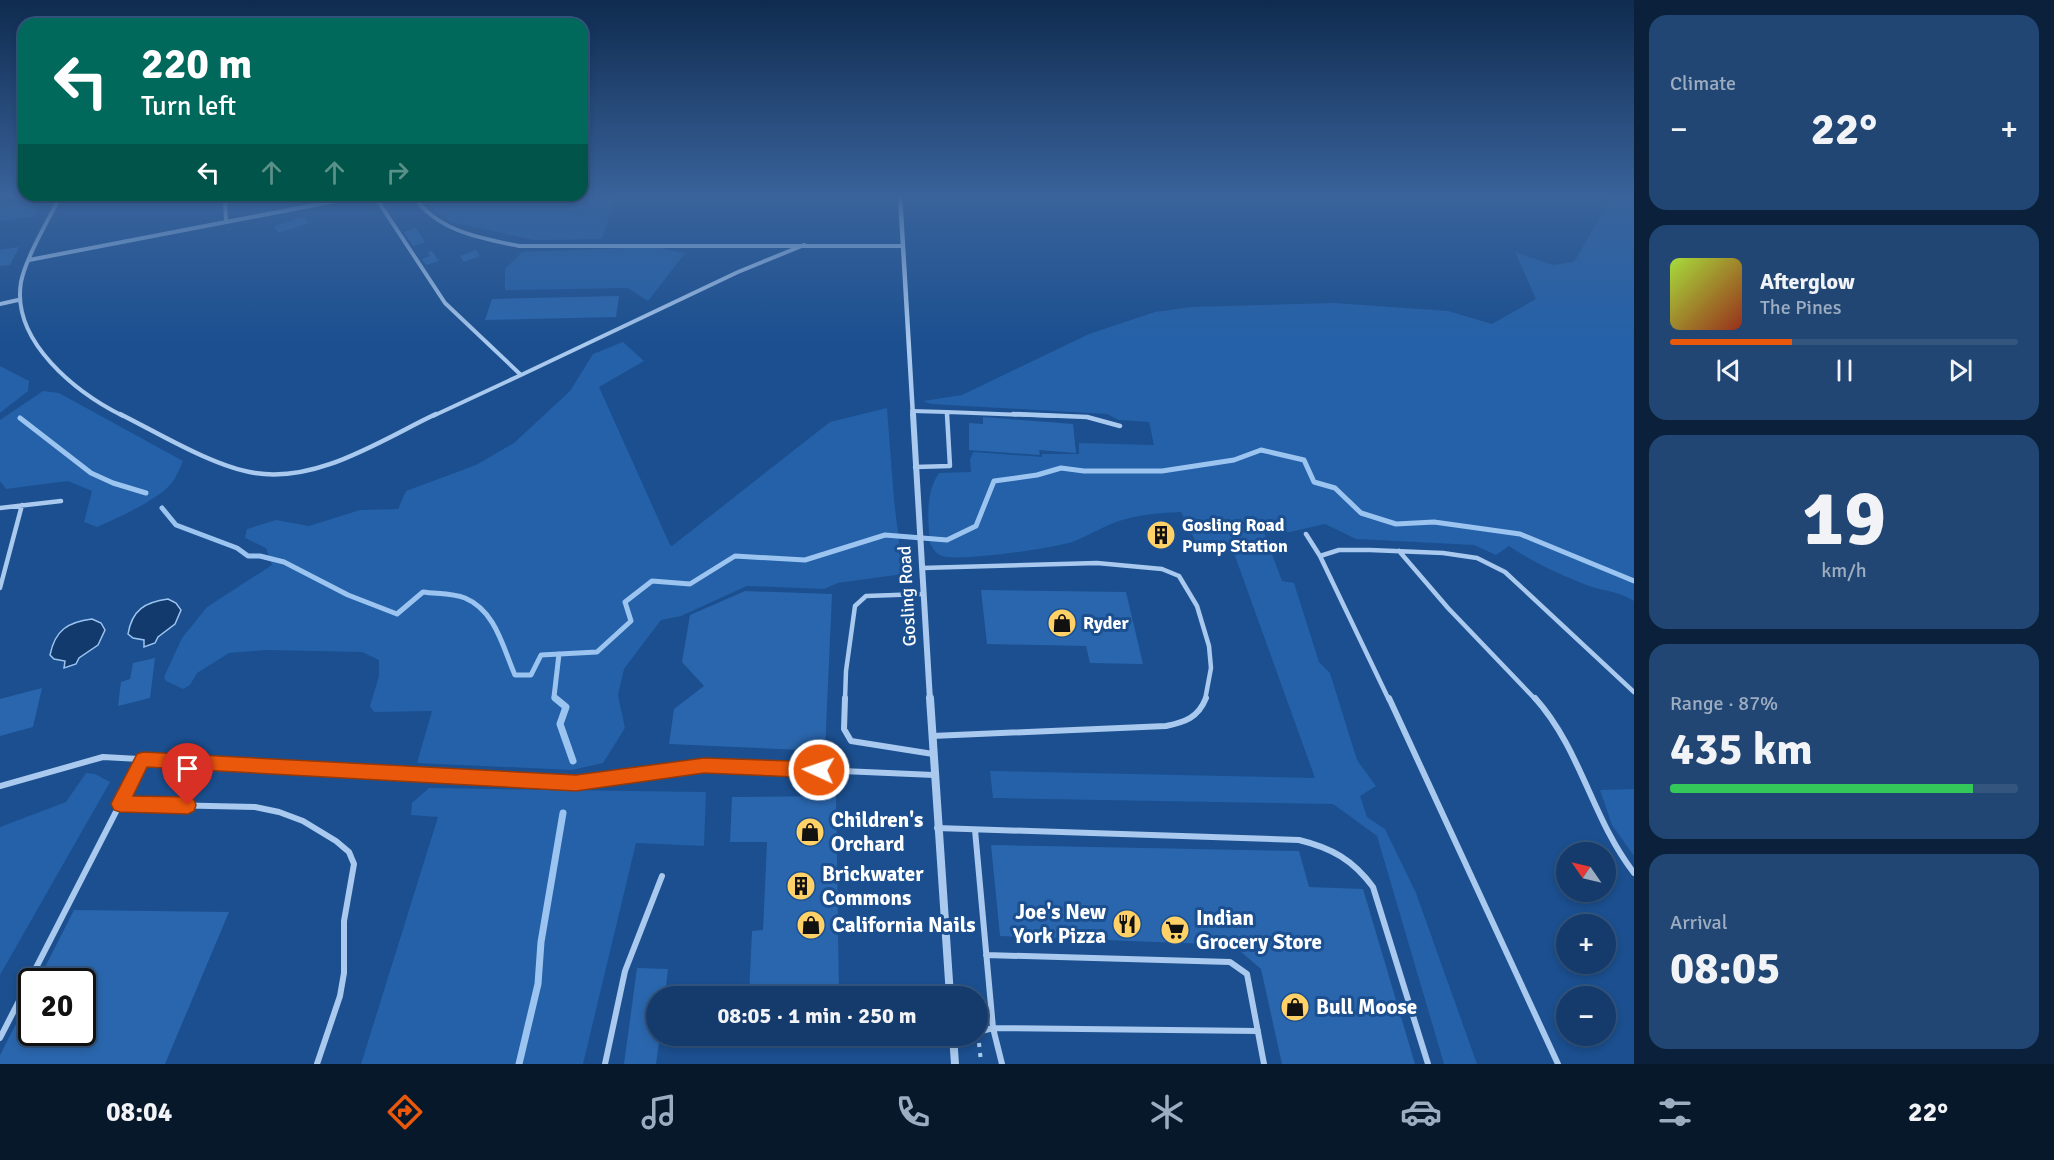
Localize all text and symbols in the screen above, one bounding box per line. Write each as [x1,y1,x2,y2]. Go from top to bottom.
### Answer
text: 220 m [141,39,252,90]
icon: left [42,42,120,120]
text: Climate [1670,71,1736,96]
text: Turn left [141,90,236,123]
text: 22° [1811,102,1877,157]
text: − [1670,109,1688,150]
text: + [2000,109,2018,150]
icon: left [192,156,225,189]
icon: ahead [255,156,288,189]
icon: ahead [318,156,351,189]
icon: right [381,156,414,189]
text: Afterglow [1760,268,1855,295]
text: The Pines [1760,295,1842,320]
icon: previous [1712,354,1745,387]
icon: pause [1828,354,1861,387]
icon: next [1944,354,1977,387]
text: 19 [1802,471,1886,567]
place label: Gosling Road Pump Station [1182,514,1288,557]
building icon: Gosling Road Pump Station [1145,519,1177,551]
street label: Gosling Road [893,545,921,647]
text: km/h [1821,558,1867,583]
shop icon: Ryder [1046,607,1078,639]
place label: Ryder [1083,612,1129,634]
text: Range · 87% [1670,691,1778,716]
text: 435 km [1670,722,1813,777]
position arrow [787,738,851,802]
pin [162,743,213,805]
icon: arrive [171,752,204,785]
place label: Children's Orchard [831,807,923,857]
shop icon: Children's Orchard [794,816,826,848]
north arrow [1556,842,1616,902]
map controls [1556,842,1616,1046]
place label: Brickwater Commons [822,861,924,911]
building icon: Brickwater Commons [785,870,817,902]
place label: Joe's New York Pizza [1012,899,1106,949]
place label: Indian Grocery Store [1196,905,1322,955]
restaurant icon: Joe's New York Pizza [1111,908,1143,940]
shop icon: California Nails [795,909,827,941]
text: Arrival [1670,910,1728,935]
place label: California Nails [832,912,976,938]
supermarket icon: Indian Grocery Store [1159,914,1191,946]
button: + [1556,914,1616,974]
text: 08:05 [1670,941,1780,996]
speed limit sign: 20 [18,968,96,1046]
button: − [1556,986,1616,1046]
shop icon: Bull Moose [1279,991,1311,1023]
place label: Bull Moose [1316,994,1417,1020]
text: 08:05 · 1 min · 250 m [717,1002,917,1029]
icon: directions [384,1091,426,1133]
icon: music [638,1091,680,1133]
icon: phone [892,1091,934,1133]
icon: climate [1146,1091,1188,1133]
icon: car [1400,1091,1442,1133]
icon: filters [1654,1091,1696,1133]
text: 08:04 [106,1096,172,1129]
text: 22° [1908,1096,1948,1129]

